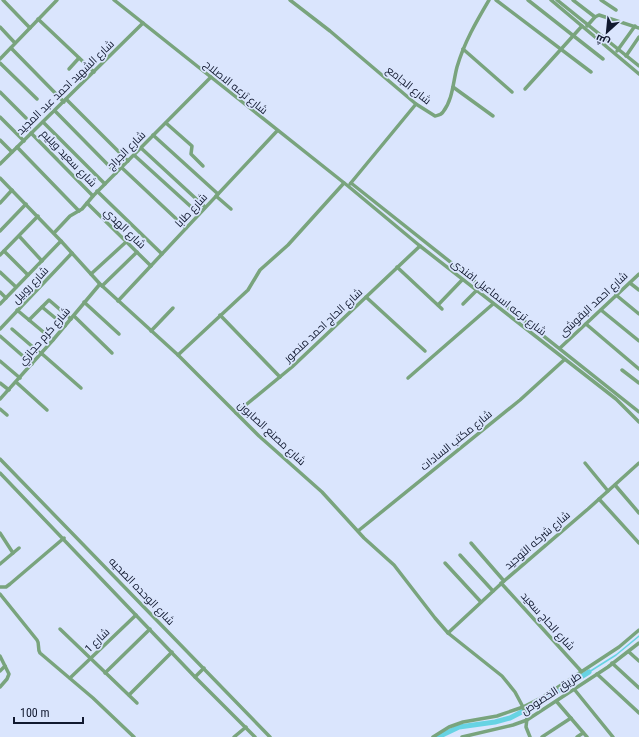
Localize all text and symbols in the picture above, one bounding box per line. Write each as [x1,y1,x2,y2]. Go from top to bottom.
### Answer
north arrow [587,12,627,52]
text: ش [593,31,612,49]
street label: شارع الشهيد احمد عبد المجيد [14,37,117,138]
street label: شارع ترعه الاصلاح [201,58,270,118]
street label: شارع الجامع [383,63,434,108]
street label: شارع سعيد ويليم [37,127,99,190]
street label: شارع الجراج [104,128,149,173]
street label: شارع طابا [172,191,211,231]
street label: شارع الهدي [100,205,148,253]
street label: شارع ترعه اسماعيل افندى [448,256,549,339]
street label: شارع روبيل [10,264,52,307]
street label: شارع احمد البقوشى [556,269,631,340]
street label: شارع الحاج احمد منصور [281,286,366,366]
street label: شارع كرم حجازي [16,305,74,369]
street label: شارع مصنع الصابون [234,399,308,469]
street label: شارع مكتب السادات [418,407,495,474]
street label: شارع شركه التوحيد [502,508,573,573]
street label: شارع الوحده الصحيه [105,555,177,628]
street label: شارع الحاج سعيد [517,590,577,654]
street label: شارع 1 [82,626,113,656]
street label: طريق الخصوص [519,669,584,718]
scale bar [14,699,83,725]
text: 100 m [20,706,50,720]

